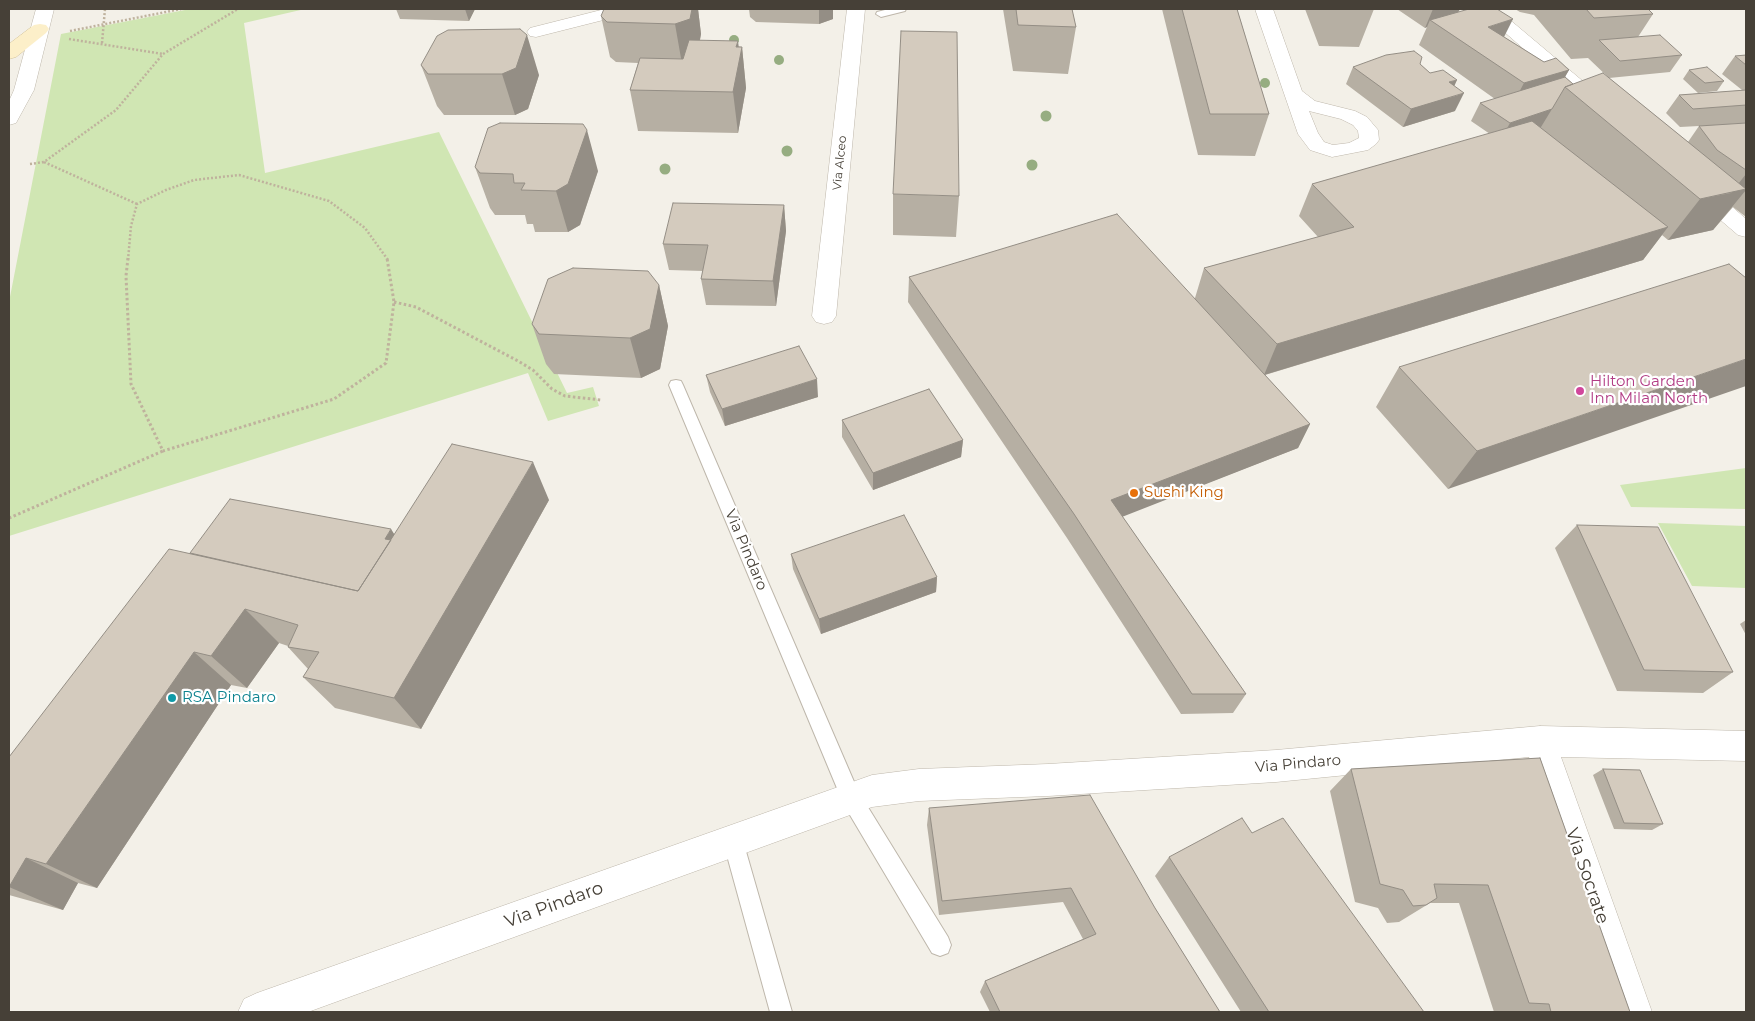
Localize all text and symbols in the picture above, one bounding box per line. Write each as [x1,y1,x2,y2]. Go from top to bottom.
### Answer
street label: Via Alceo [830,135,850,191]
place label: Hilton Garden Inn Milan North [1590,373,1708,408]
marker: Hilton Garden Inn Milan North [1574,385,1586,397]
place label: Sushi King [1144,484,1224,502]
marker: Sushi King [1128,487,1140,499]
street label: Via Pindaro [721,507,771,593]
place label: RSA Pindaro [182,689,276,707]
marker: RSA Pindaro [166,692,178,704]
street label: Via Pindaro [1254,751,1342,777]
street label: Via Socrate [1561,825,1613,927]
street label: Via Pindaro [502,877,606,933]

